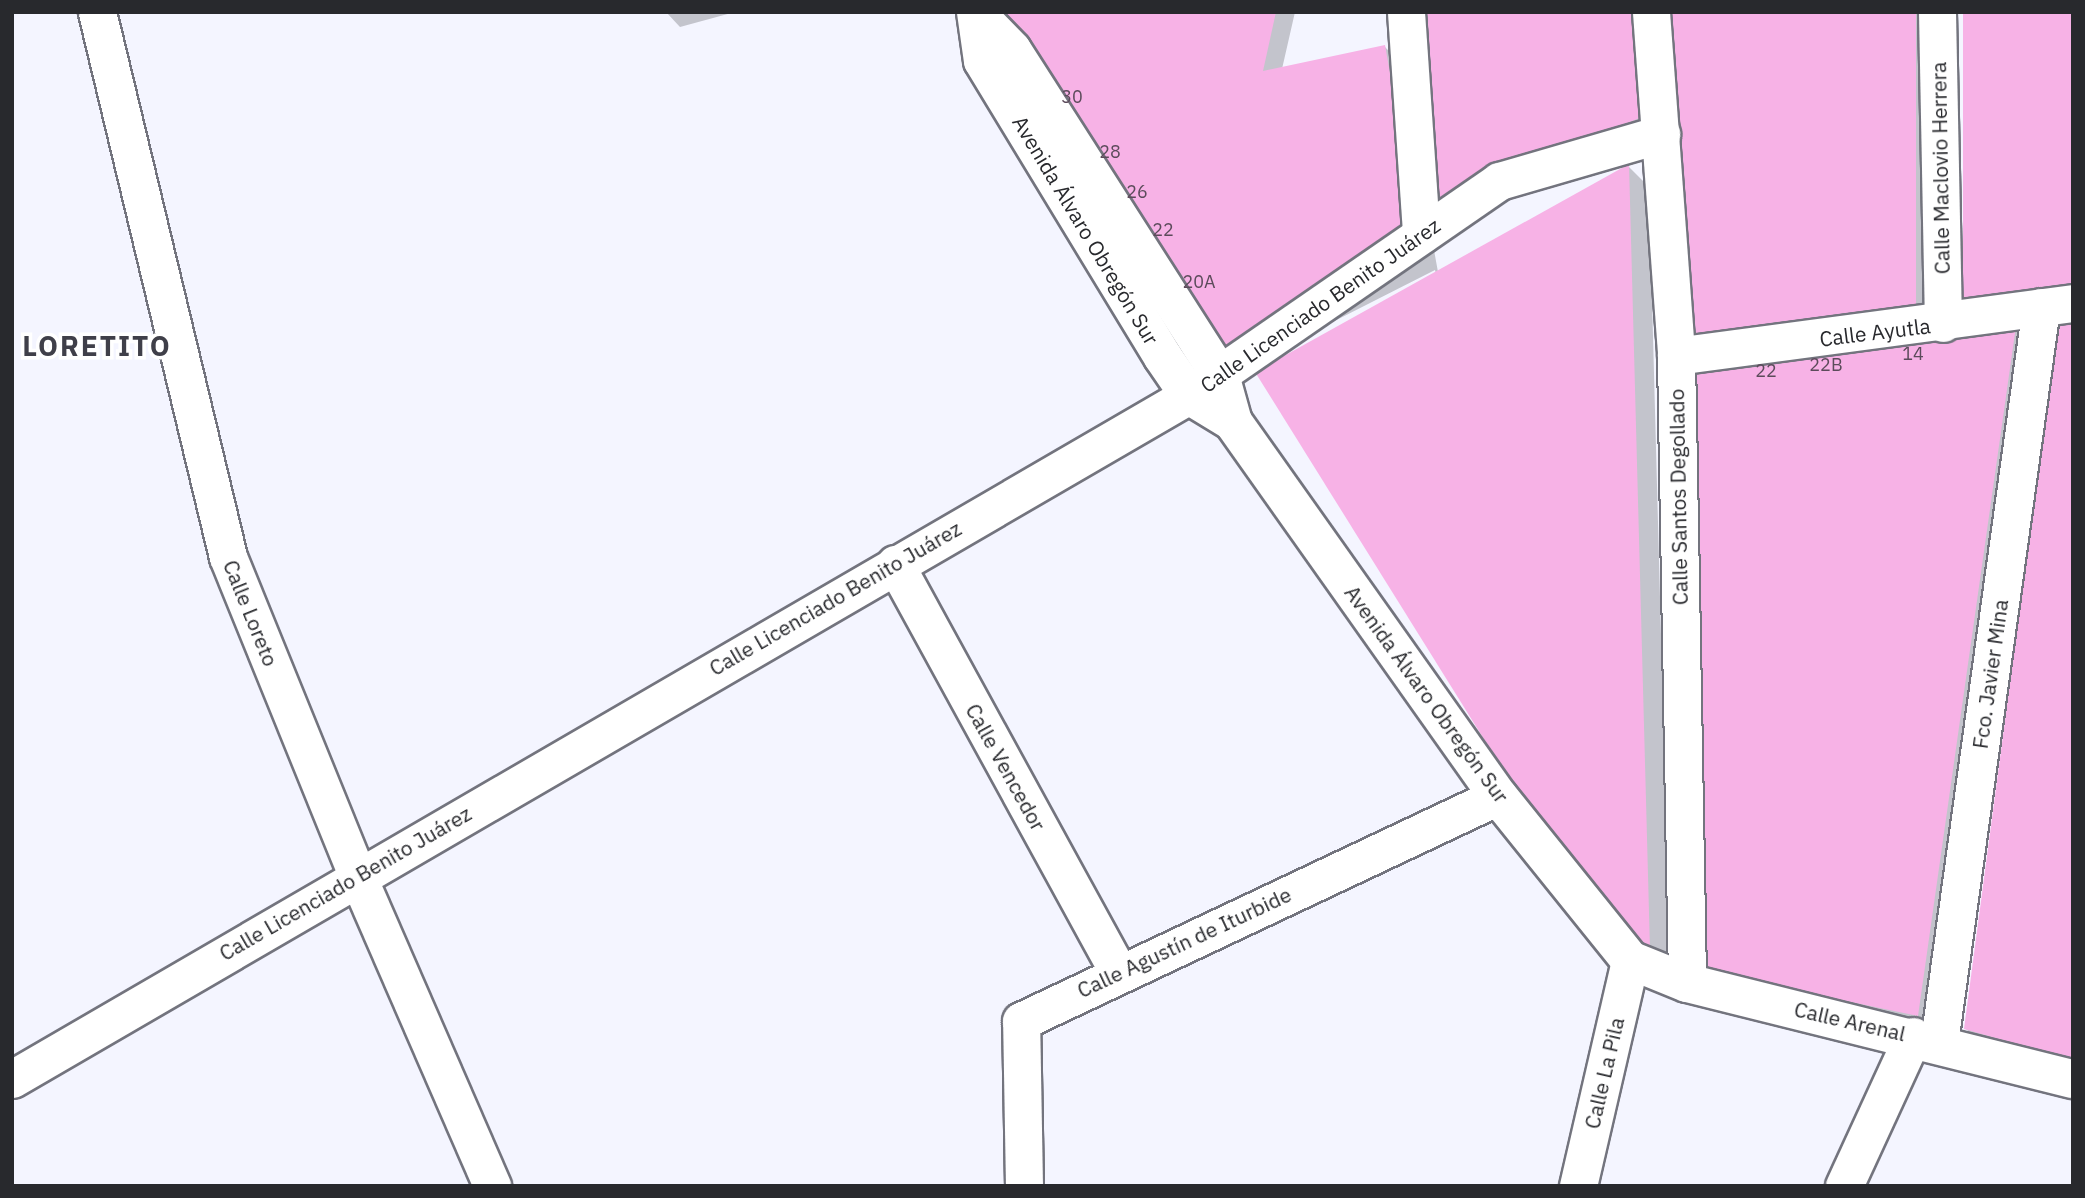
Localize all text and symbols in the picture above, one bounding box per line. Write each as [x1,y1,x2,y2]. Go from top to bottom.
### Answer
street label: Calle Maclovio Herrera [1926,62,1954,274]
house number: 30 [1061,86,1083,108]
street label: Avenida Álvaro Obregón Sur [1008,111,1164,349]
house number: 28 [1099,141,1121,163]
house number: 26 [1126,181,1148,203]
street label: Calle Licenciado Benito Juárez [1195,212,1445,398]
house number: 22 [1152,219,1174,241]
house number: 20A [1182,271,1216,293]
street label: Calle Ayutla [1818,313,1932,351]
district label: LORETITO [23,329,171,363]
house number: 14 [1902,343,1924,365]
house number: 22B [1809,354,1843,376]
house number: 22 [1755,360,1777,382]
street label: Calle Santos Degollado [1664,389,1692,605]
street label: Calle Licenciado Benito Juárez [705,515,965,681]
street label: Calle Loreto [218,556,284,670]
street label: Avenida Álvaro Obregón Sur [1340,580,1514,808]
street label: Fco. Javier Mina [1967,598,2013,750]
street label: Calle Vencedor [961,699,1051,835]
street label: Calle Licenciado Benito Juárez [215,800,475,966]
street label: Calle Agustín de Iturbide [1073,881,1295,1003]
street label: Calle Arenal [1792,996,1908,1046]
street label: Calle La Pila [1579,1015,1629,1131]

